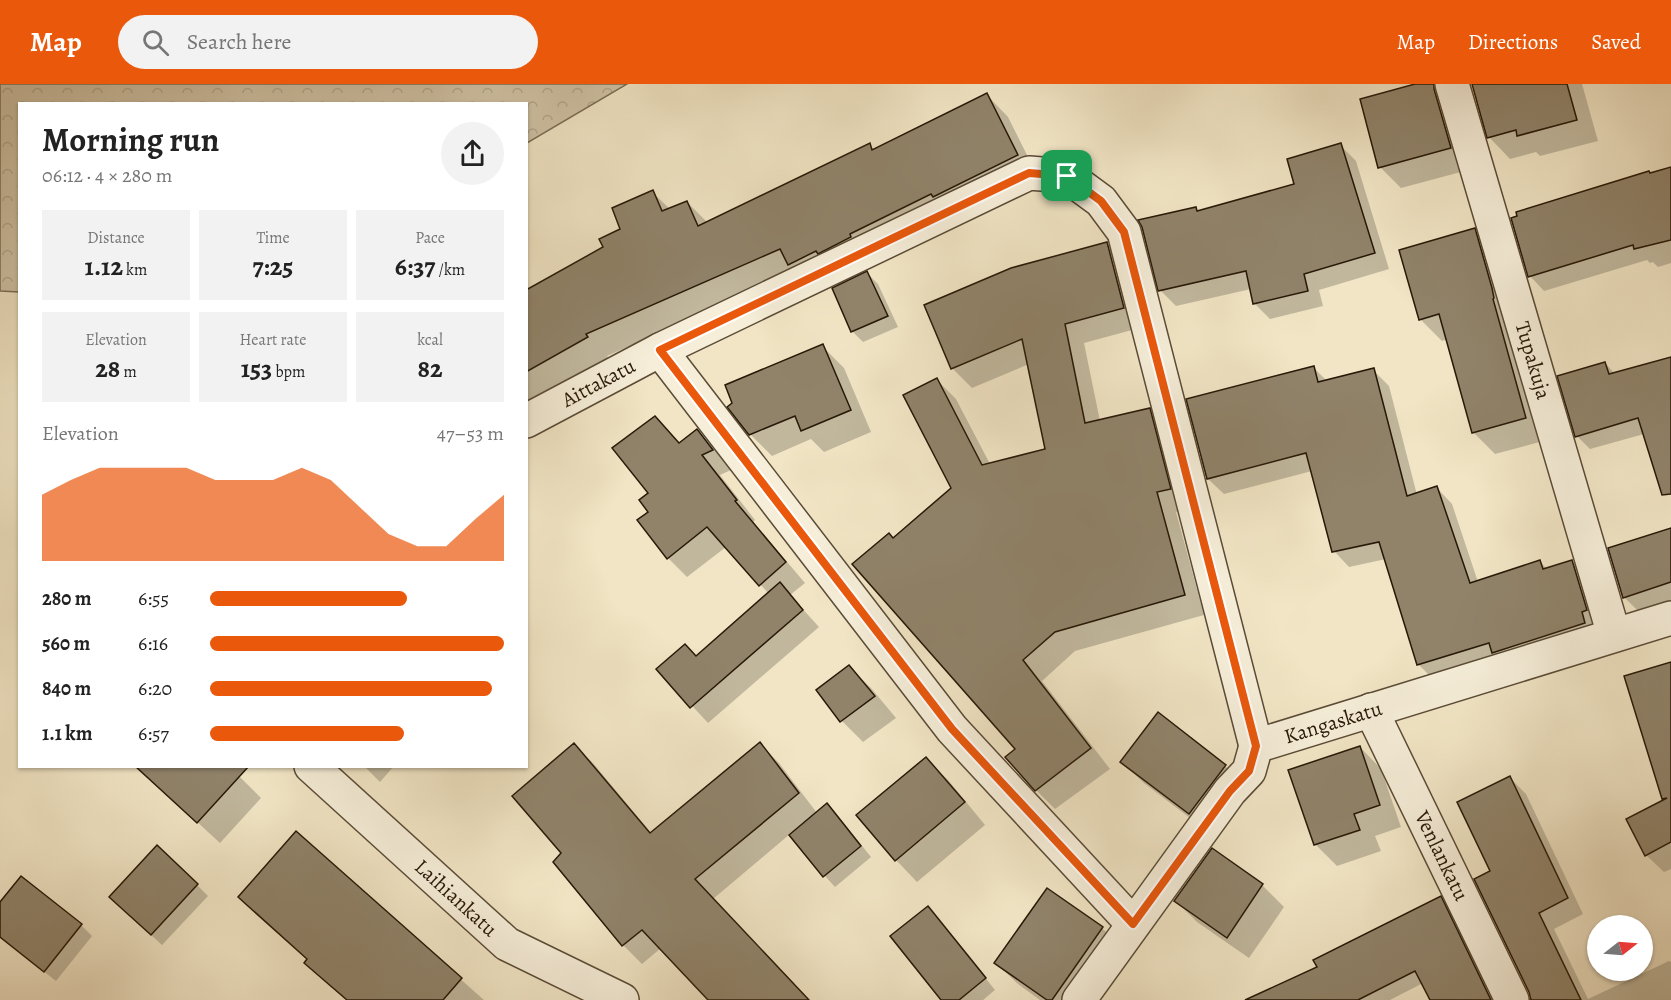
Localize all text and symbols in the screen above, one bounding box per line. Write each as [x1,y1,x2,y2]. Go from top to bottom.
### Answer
search box [118,15,538,69]
text: Map [30,23,82,61]
icon: search [139,26,172,59]
text: Search here [187,27,291,57]
text: Map [1397,28,1435,56]
text: Directions [1468,28,1558,56]
text: Saved [1591,28,1641,56]
text: Morning run [42,117,219,162]
button: share [441,122,504,185]
pin [1041,150,1092,201]
icon: arrive [1050,159,1083,192]
text: 06:12 · 4 × 280 m [42,162,172,189]
text: Distance [87,227,145,249]
text: Time [256,227,290,249]
text: Pace [415,227,445,249]
text: 1.12 [85,249,123,284]
text: 7:25 [253,249,293,284]
text: 6:37 [395,249,435,284]
text: km [123,259,147,281]
text: /km [435,259,465,281]
street label: Tupakuja [1509,318,1558,403]
text: Elevation [85,329,147,351]
text: Heart rate [240,329,306,351]
text: kcal [417,329,443,351]
text: 28 [95,351,120,386]
text: 153 [241,351,272,386]
text: 82 [417,351,443,386]
street label: Aittakatu [556,351,641,414]
text: m [120,361,137,383]
text: bpm [272,361,305,383]
text: Elevation [42,420,119,447]
text: 47–53 m [437,420,504,447]
text: 280 m [42,585,92,612]
text: 6:55 [138,585,169,612]
text: 560 m [42,630,90,657]
text: 6:16 [138,630,168,657]
text: 840 m [42,675,91,702]
text: 6:20 [138,675,172,702]
street label: Kangaskatu [1281,694,1386,750]
text: 1.1 km [42,720,92,747]
text: 6:57 [138,720,169,747]
street label: Venlankatu [1408,805,1476,906]
street label: Laihiankatu [409,853,504,943]
north arrow [1587,915,1653,981]
map controls [1587,915,1653,981]

